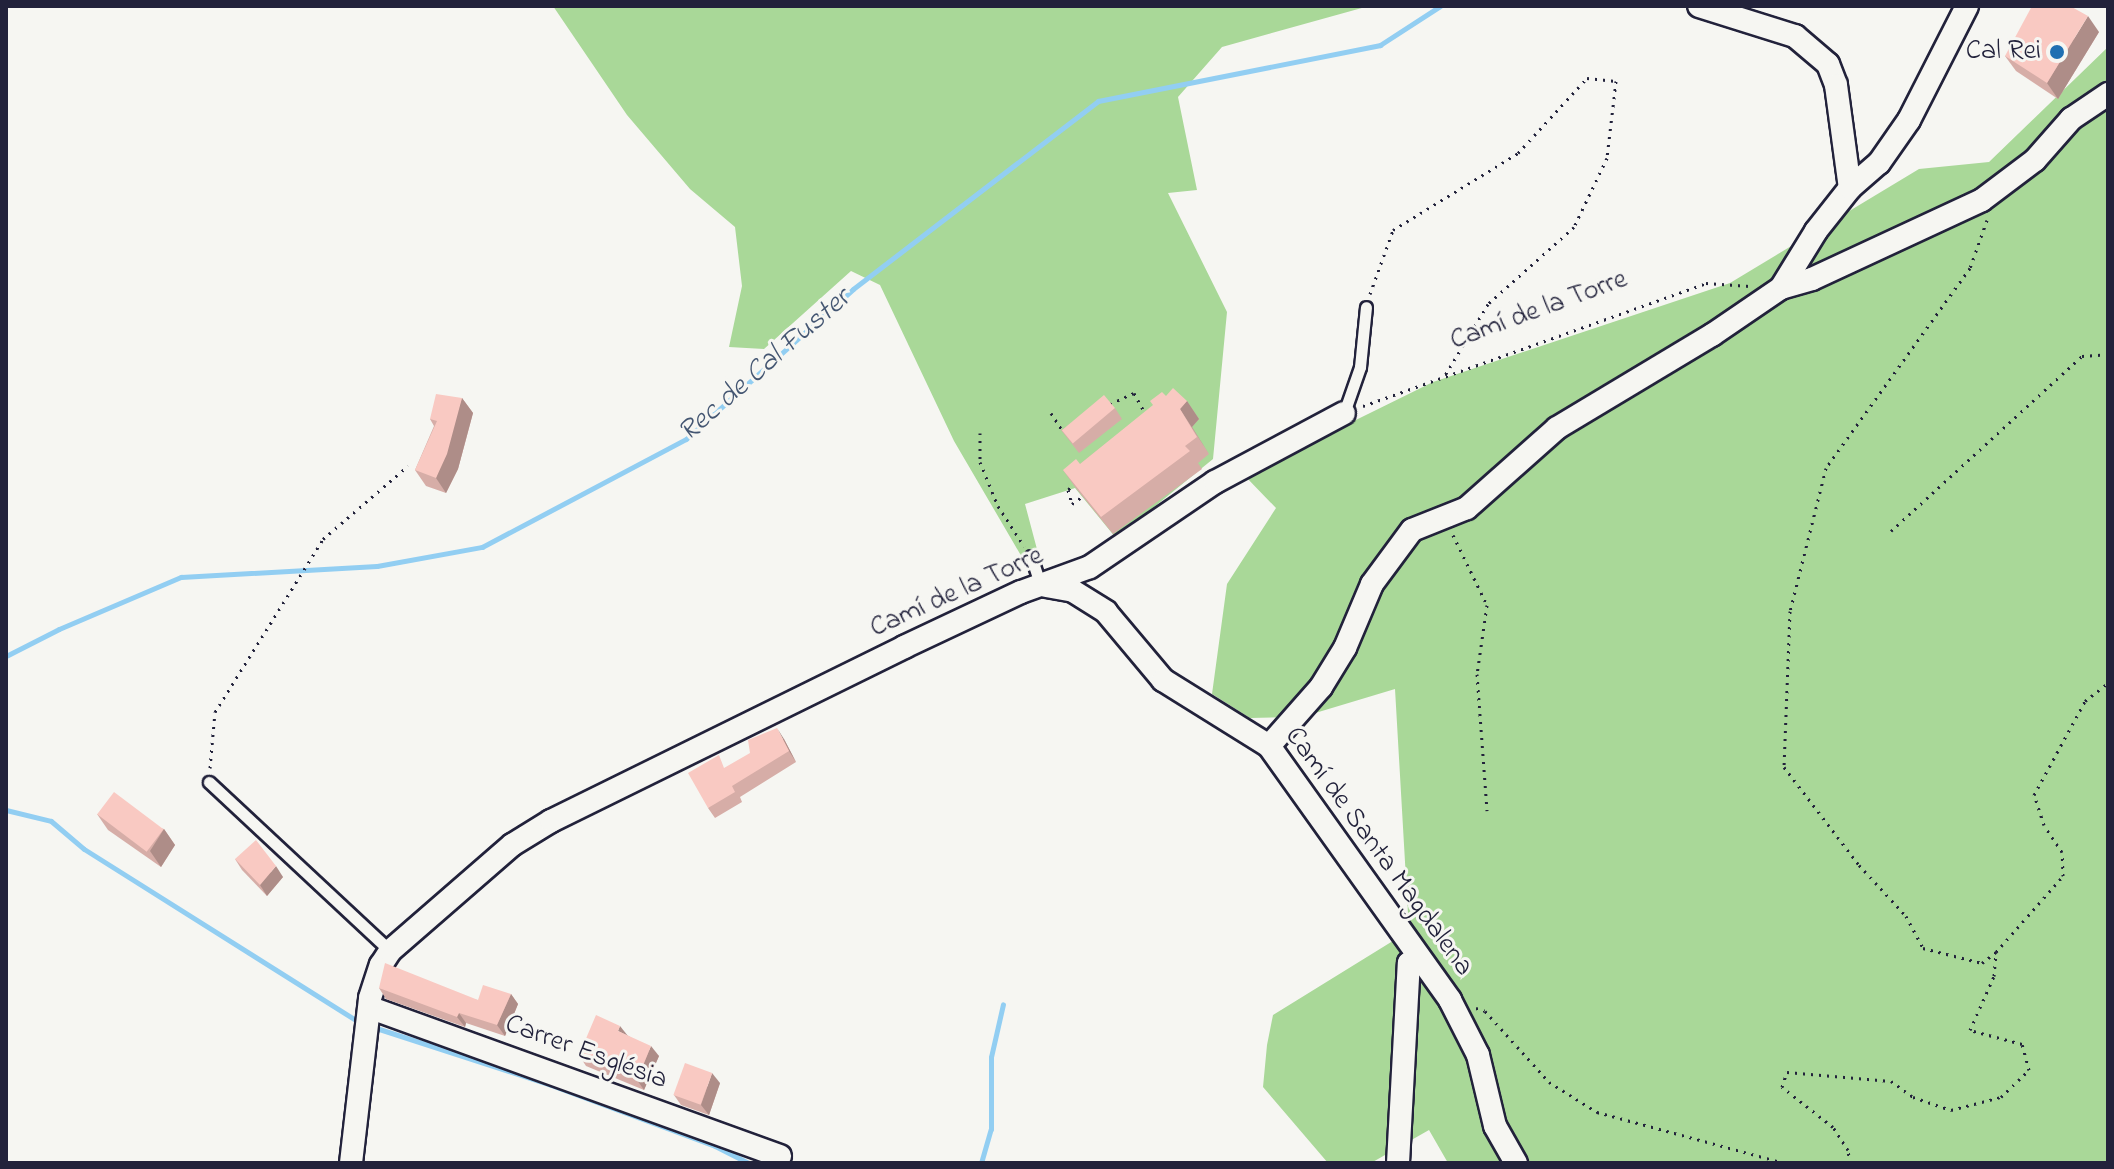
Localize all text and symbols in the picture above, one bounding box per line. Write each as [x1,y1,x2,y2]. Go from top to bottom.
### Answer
place label: Cal Rei [1966,35,2041,69]
marker: Cal Rei [2048,43,2066,61]
street label: Camí de la Torre [1446,263,1632,359]
water label: Rec de Cal Fuster [672,281,858,451]
street label: Camí de la Torre [865,540,1049,646]
street label: Camí de Santa Magdalena [1276,721,1480,983]
street label: Carrer Església [500,1008,672,1098]

